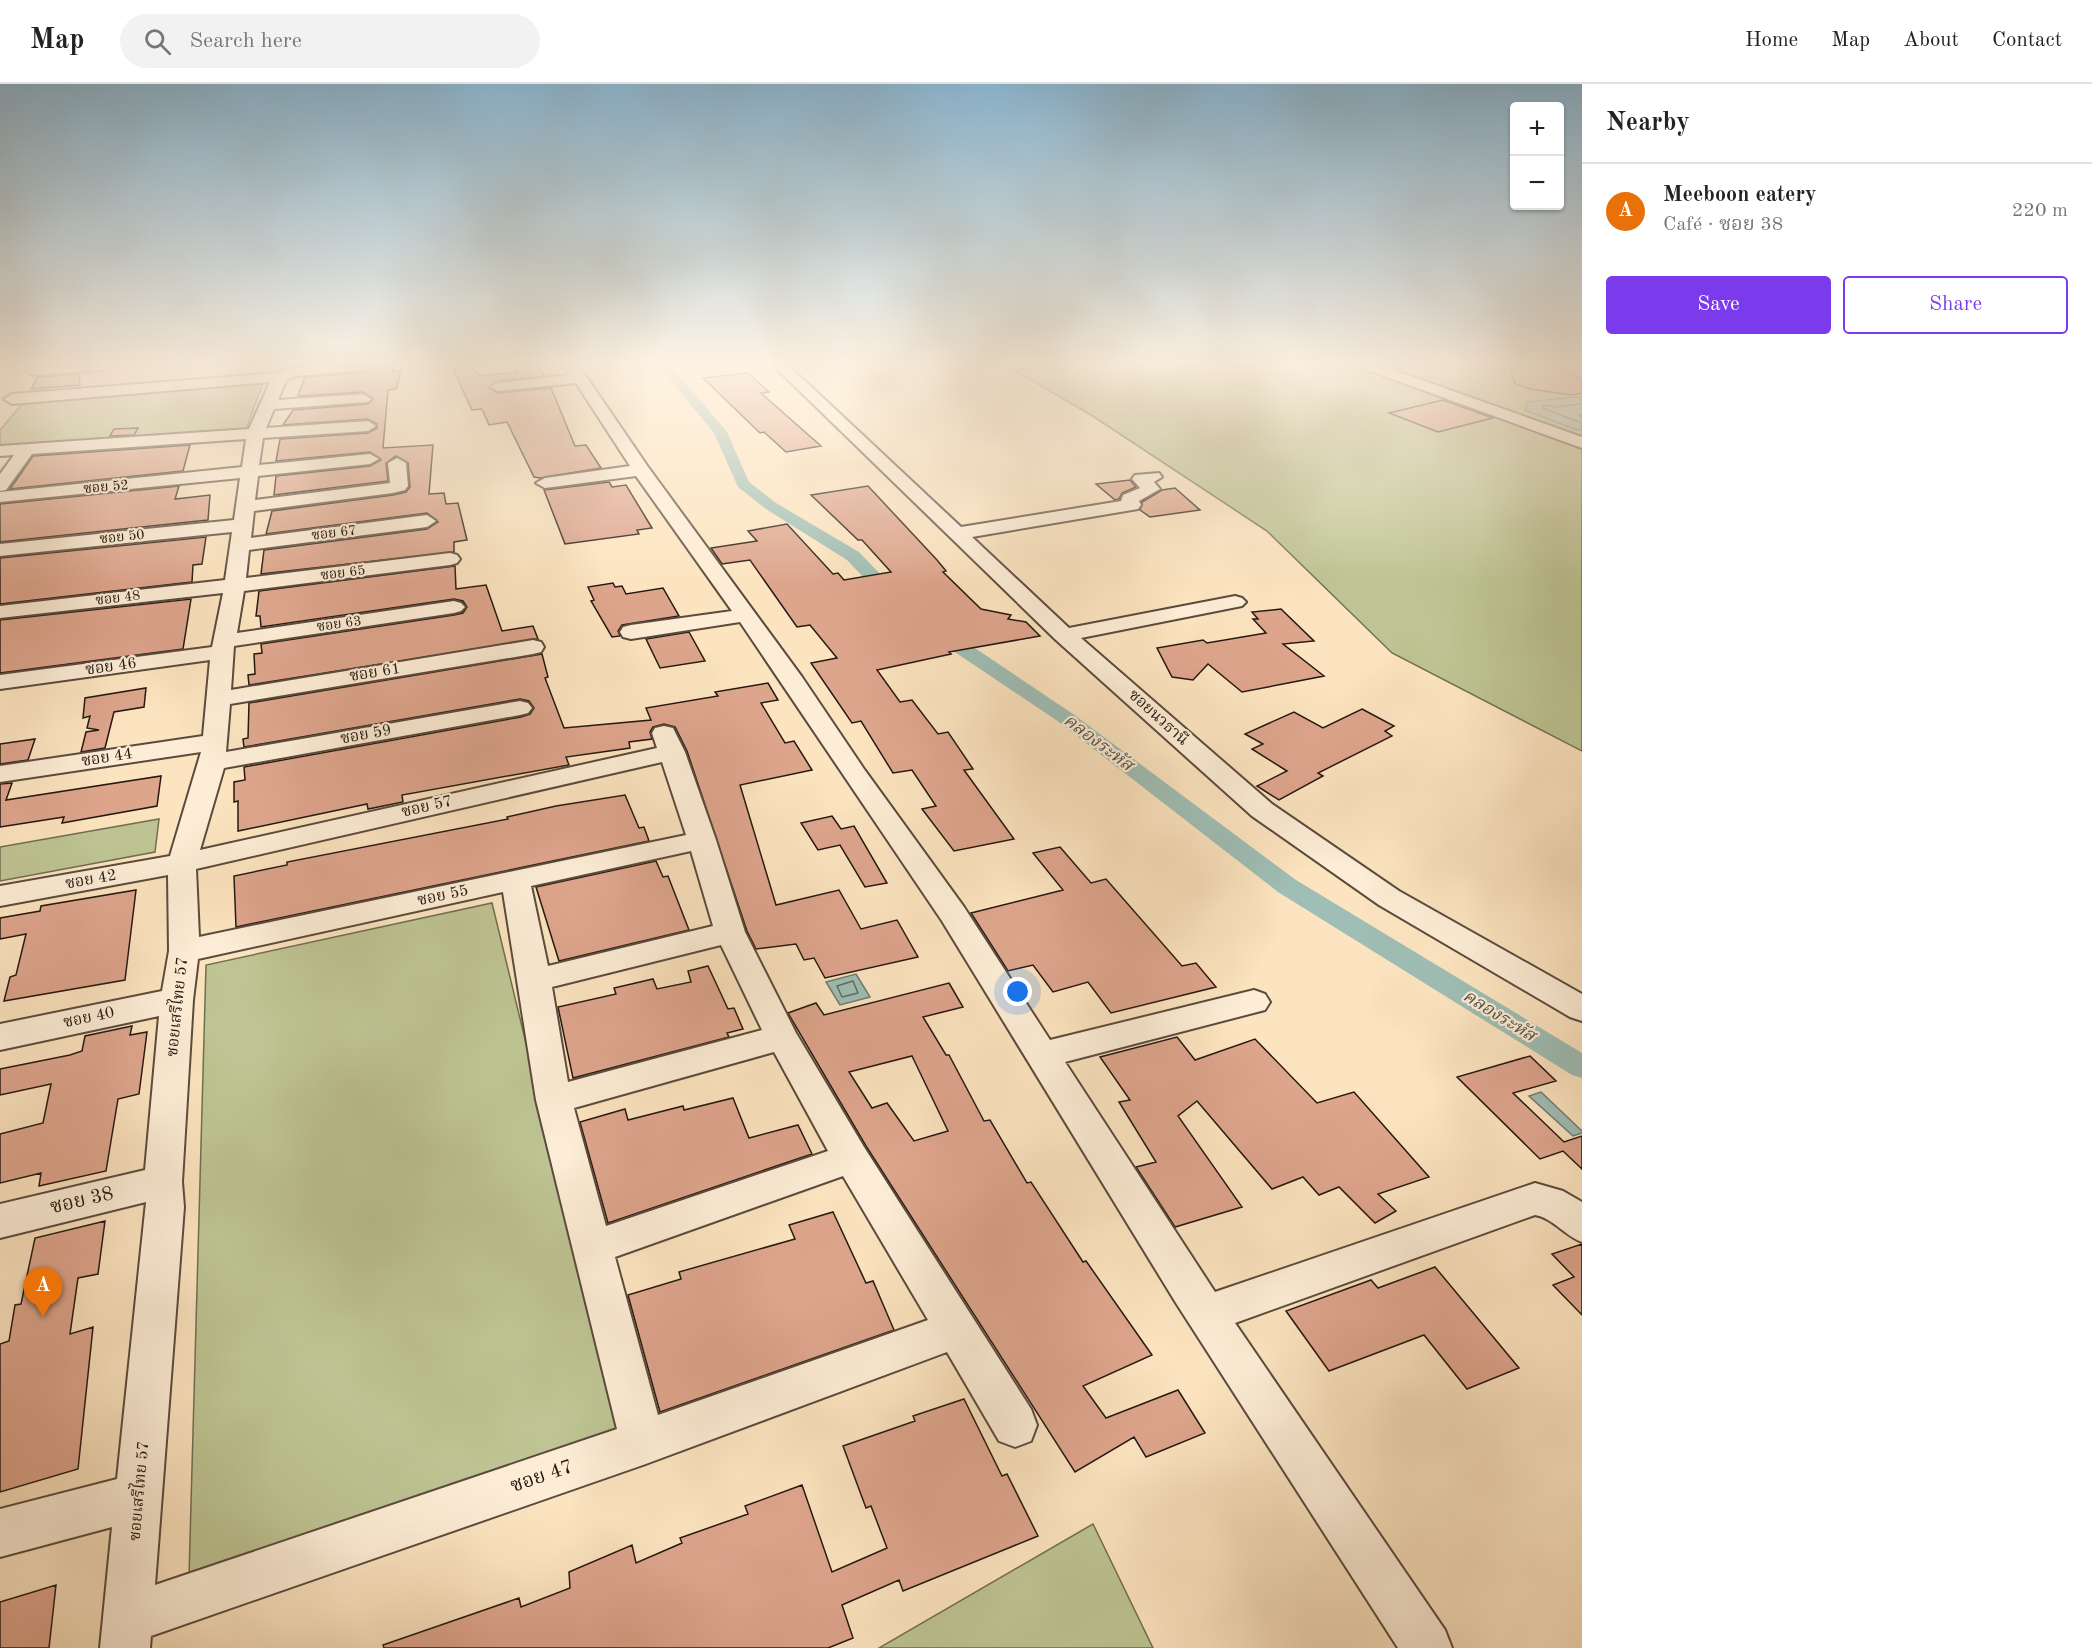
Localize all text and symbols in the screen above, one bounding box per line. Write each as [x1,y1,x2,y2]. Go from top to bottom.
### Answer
search box [120,14,540,68]
icon: search [141,25,174,58]
text: Map [30,27,84,55]
text: Search here [189,30,302,52]
text: Home [1745,30,1798,51]
text: Map [1831,30,1870,51]
text: About [1903,30,1959,51]
text: Contact [1992,30,2062,51]
map controls [1510,102,1564,210]
button: + [1510,102,1564,156]
text: Nearby [1606,110,1690,136]
button: − [1510,156,1564,210]
text: Meeboon eatery [1663,184,1817,206]
text: A [1618,201,1633,221]
text: 220 m [2012,201,2068,221]
text: Café · ซอย 38 [1663,215,1783,235]
button: Save [1606,276,1831,334]
button: Share [1843,276,2068,334]
street label: ซอย 52 [83,478,129,496]
street label: ซอย 67 [311,523,357,543]
street label: ซอย 50 [99,528,145,546]
street label: ซอย 65 [320,563,366,583]
street label: ซอย 48 [95,588,141,608]
street label: ซอย 63 [316,614,362,634]
street label: ซอย 46 [84,655,138,679]
street label: ซอย 61 [348,661,402,685]
street label: ซอยนวธานี [1125,686,1192,749]
water label: คลองระหัส [1060,710,1138,776]
street label: ซอย 59 [339,723,393,747]
street label: ซอย 44 [80,746,134,770]
street label: ซอย 57 [400,793,454,821]
street label: ซอย 42 [64,868,118,892]
street label: ซอย 55 [416,883,470,909]
street label: ซอยเสรีไทย 57 [161,956,191,1058]
your location [1003,977,1032,1006]
water label: คลองระหัส [1460,986,1541,1046]
street label: ซอย 40 [62,1005,116,1031]
street label: ซอย 38 [48,1184,116,1218]
pin: A [24,1268,63,1317]
street label: ซอยเสรีไทย 57 [124,1440,152,1542]
street label: ซอย 47 [508,1457,576,1497]

